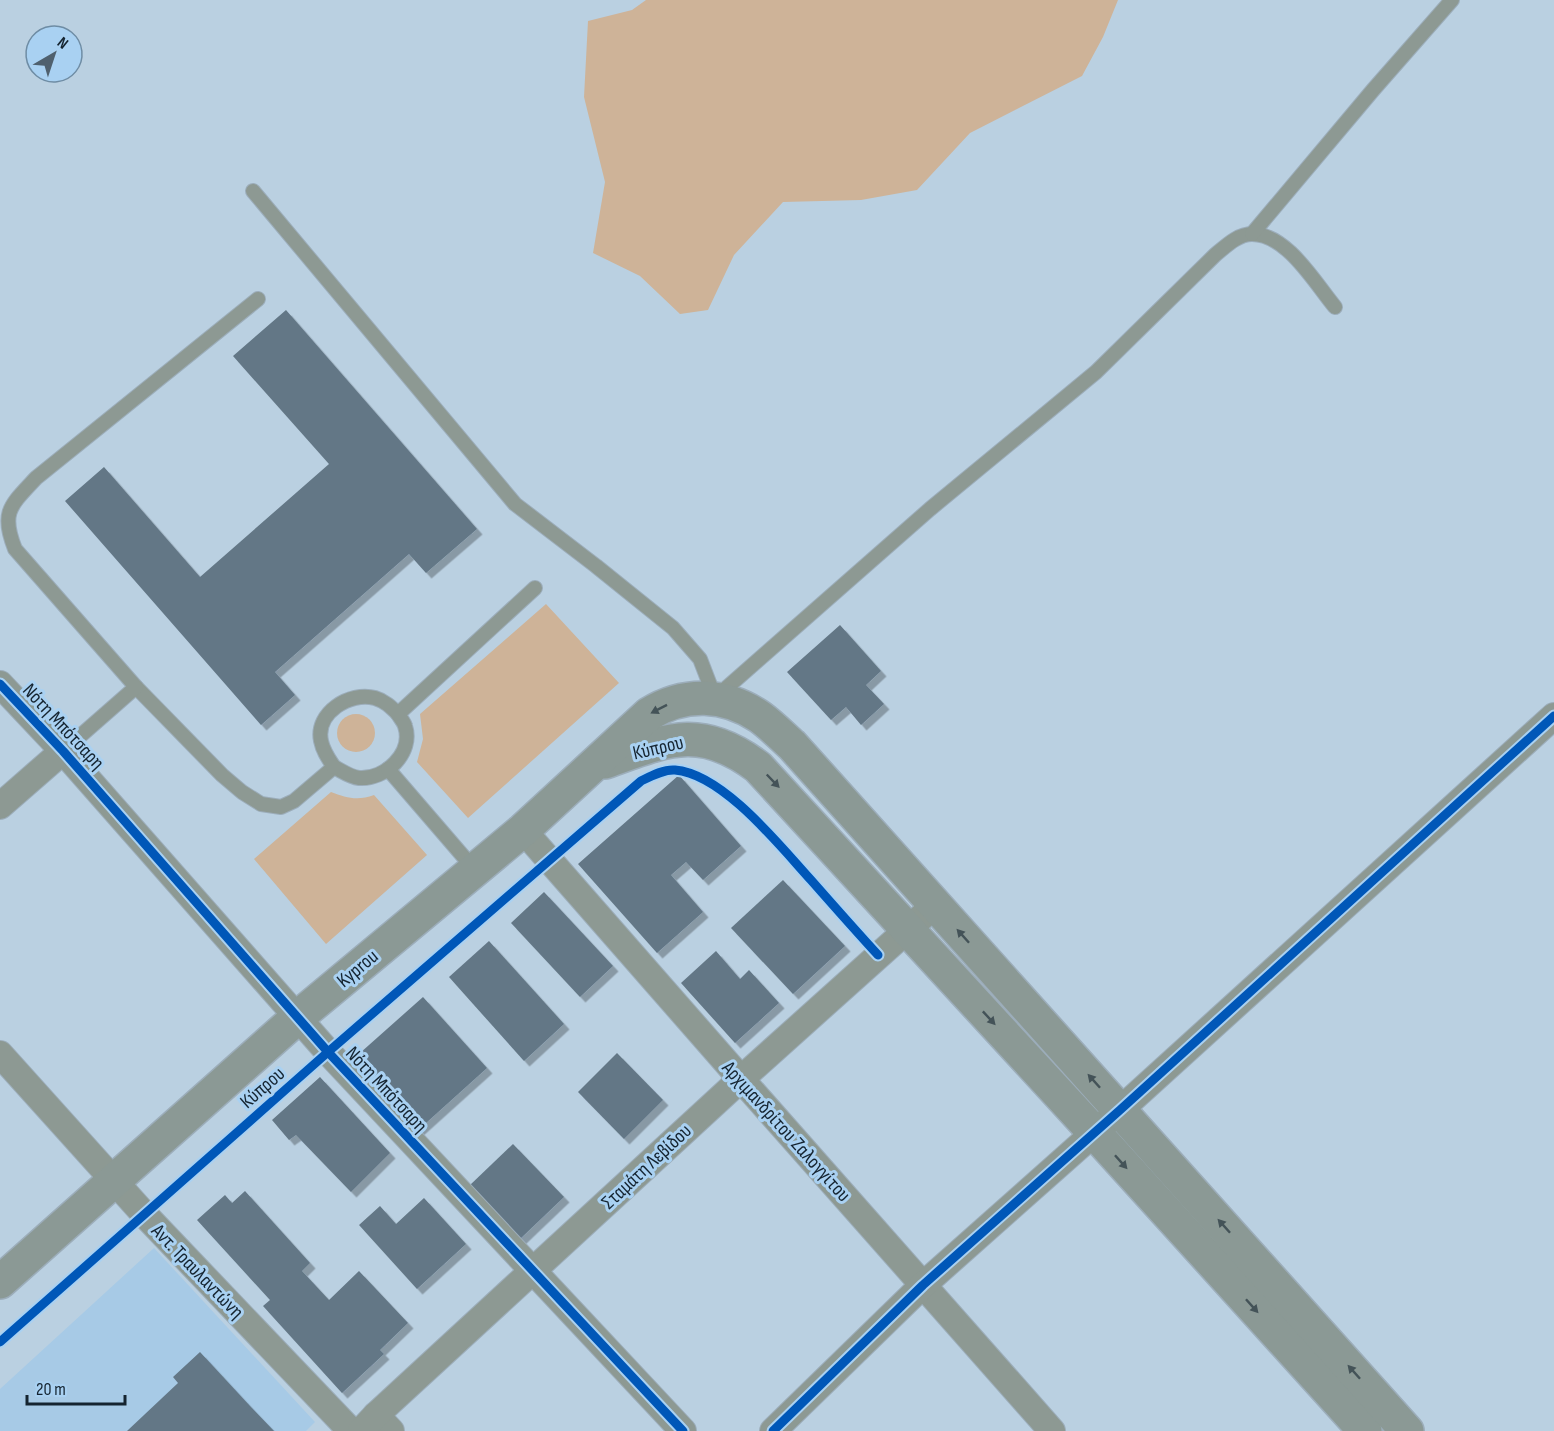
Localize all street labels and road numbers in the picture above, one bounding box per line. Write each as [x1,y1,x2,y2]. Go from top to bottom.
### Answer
street label: Νότη Μπότσαρη [17,679,109,775]
street label: Κύπρου [630,731,686,765]
street label: Kyprou [332,945,383,993]
street label: Νότη Μπότσαρη [340,1042,432,1138]
street label: Αρχιμανδρίτου Ζαλογγίτου [716,1056,856,1207]
street label: Κύπρου [235,1062,290,1114]
street label: Σταμάτη Λεβίδου [597,1119,697,1214]
street label: Αντ. Τραυλαντώνη [145,1219,248,1324]

